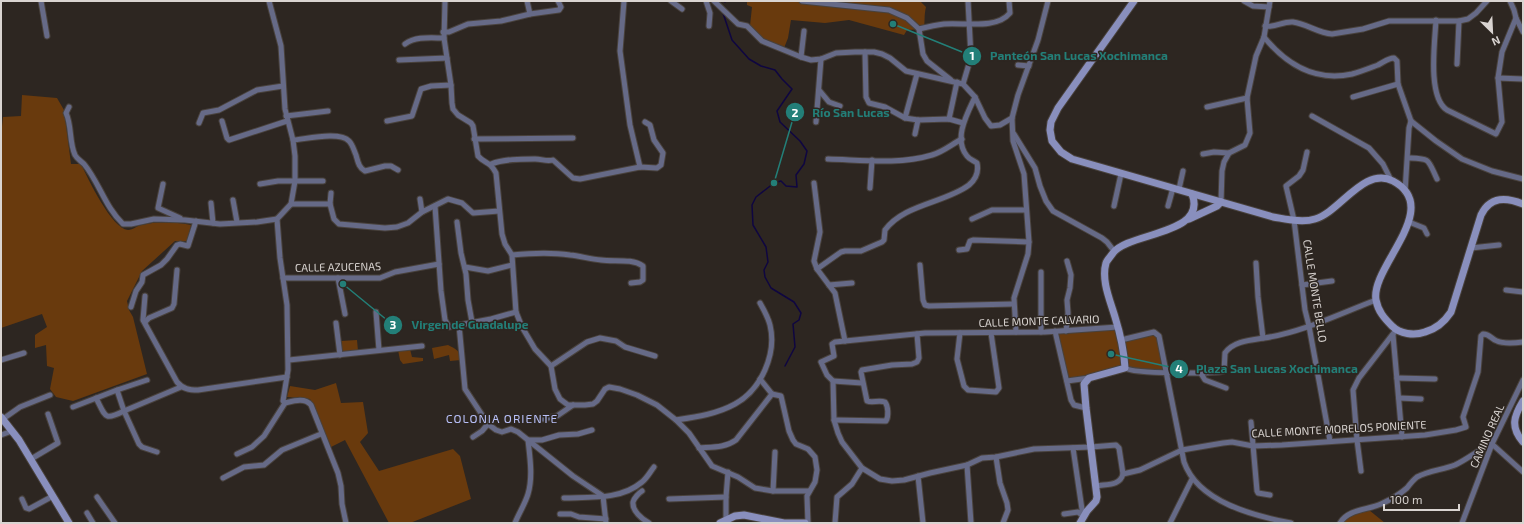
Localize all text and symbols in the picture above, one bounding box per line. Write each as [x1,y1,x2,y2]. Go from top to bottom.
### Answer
north arrow [1472,12,1512,52]
text: N [1490,34,1503,49]
callout: Panteón San Lucas Xochimanca [962,44,1176,68]
text: 1 [969,48,975,62]
text: Panteón San Lucas Xochimanca [990,48,1168,62]
callout: Río San Lucas [785,100,898,124]
text: 2 [792,105,799,119]
text: Río San Lucas [812,105,890,119]
street label: CALLE MONTE BELLO [1301,238,1330,343]
street label: CALLE AZUCENAS [295,259,381,274]
street label: CALLE MONTE CALVARIO [978,312,1100,329]
callout: Virgen de Guadalupe [383,313,536,337]
text: 3 [390,317,397,331]
text: Virgen de Guadalupe [412,317,529,331]
callout: Plaza San Lucas Xochimanca [1169,357,1366,381]
text: 4 [1175,361,1183,375]
text: Plaza San Lucas Xochimanca [1196,361,1358,375]
street label: CAMINO REAL [1467,401,1507,470]
district label: COLONIA ORIENTE [446,411,558,425]
street label: CALLE MONTE MORELOS PONIENTE [1251,417,1427,440]
scale bar [1384,486,1459,512]
text: 100 m [1390,492,1422,506]

